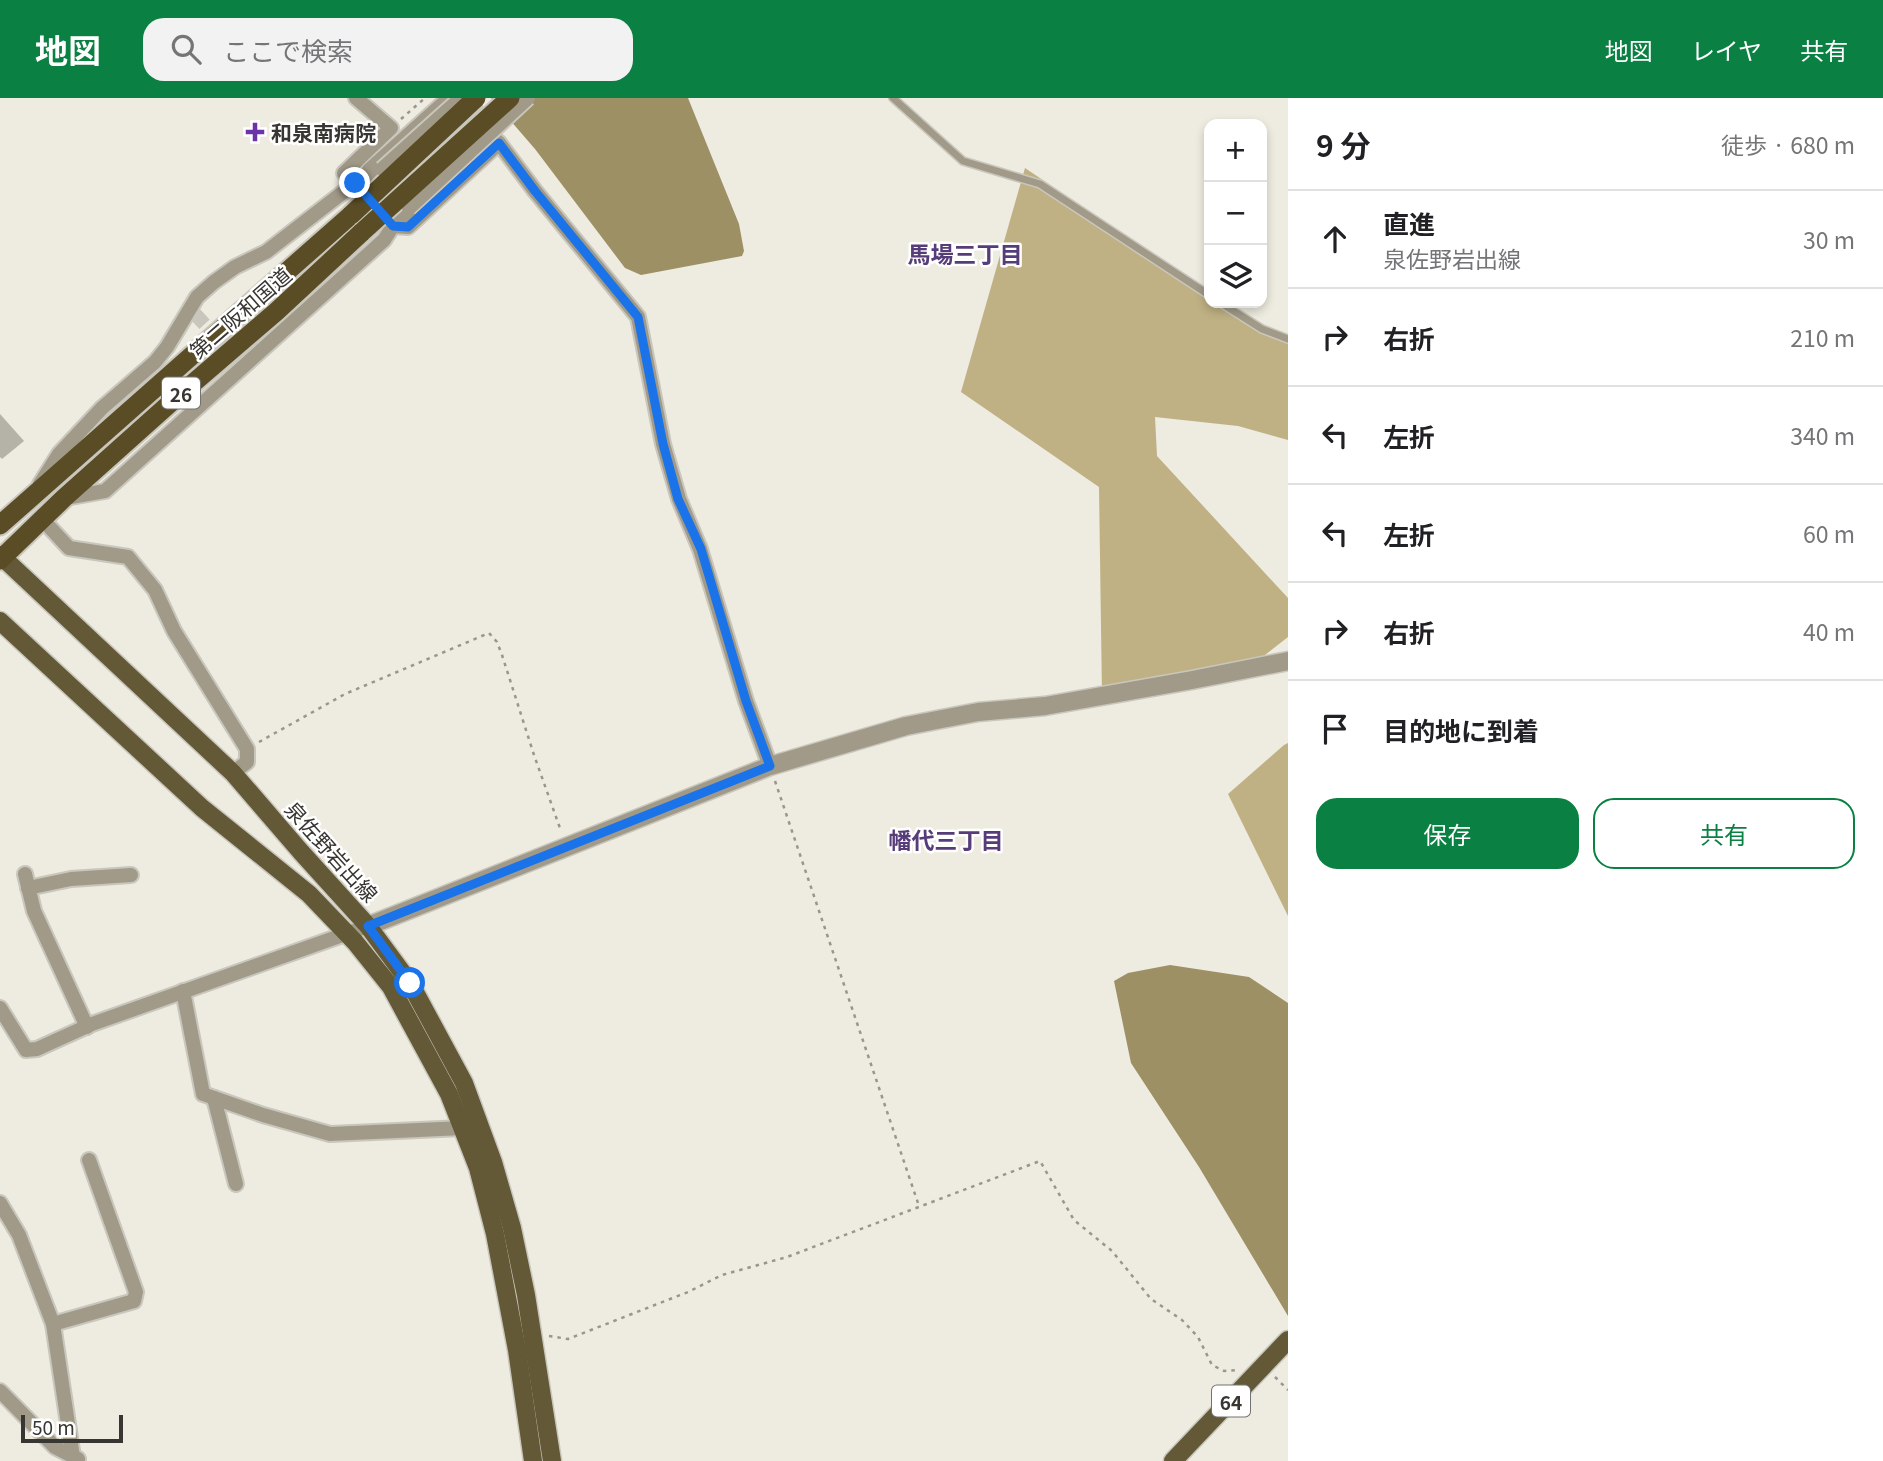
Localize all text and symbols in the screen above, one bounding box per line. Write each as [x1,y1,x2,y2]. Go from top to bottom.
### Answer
search box [143,18,633,81]
text: 地図 [35,25,101,73]
icon: search [167,30,205,68]
text: ここで検索 [223,31,353,68]
text: 地図 [1605,32,1653,67]
text: レイヤ [1691,32,1762,67]
text: 共有 [1800,32,1848,67]
place label: 和泉南病院 [271,117,376,147]
map controls [1204,119,1267,308]
button: + [1204,119,1267,182]
marker: 和泉南病院 [245,122,265,142]
text: 9 分 [1316,122,1371,166]
text: 徒歩 · 680 m [1721,127,1855,161]
route end [339,167,370,198]
button: − [1204,182,1267,245]
text: 直進 [1383,204,1435,241]
icon: ahead [1316,220,1354,258]
text: 30 m [1803,222,1855,256]
district label: 馬場三丁目 [908,236,1023,270]
text: 泉佐野岩出線 [1383,241,1521,275]
button: layers [1204,245,1267,308]
street label: 第二阪和国道 [183,259,297,365]
icon: right [1316,318,1354,356]
text: 右折 [1383,319,1435,356]
text: 210 m [1790,320,1855,354]
road number: 26 [162,378,200,408]
icon: left [1316,416,1354,454]
text: 左折 [1383,417,1435,454]
text: 340 m [1790,418,1855,452]
icon: left [1316,514,1354,552]
text: 左折 [1383,515,1435,552]
text: 60 m [1803,516,1855,550]
icon: right [1316,612,1354,650]
text: 右折 [1383,613,1435,650]
text: 40 m [1803,614,1855,648]
icon: arrive [1316,710,1354,748]
text: 目的地に到着 [1383,711,1539,748]
street label: 泉佐野岩出線 [279,794,385,908]
button: 保存 [1316,798,1579,869]
button: 共有 [1593,798,1855,869]
district label: 幡代三丁目 [889,822,1004,856]
route start [394,967,425,998]
road number: 64 [1212,1386,1250,1416]
scale bar [21,1412,122,1444]
text: 50 m [32,1413,75,1440]

